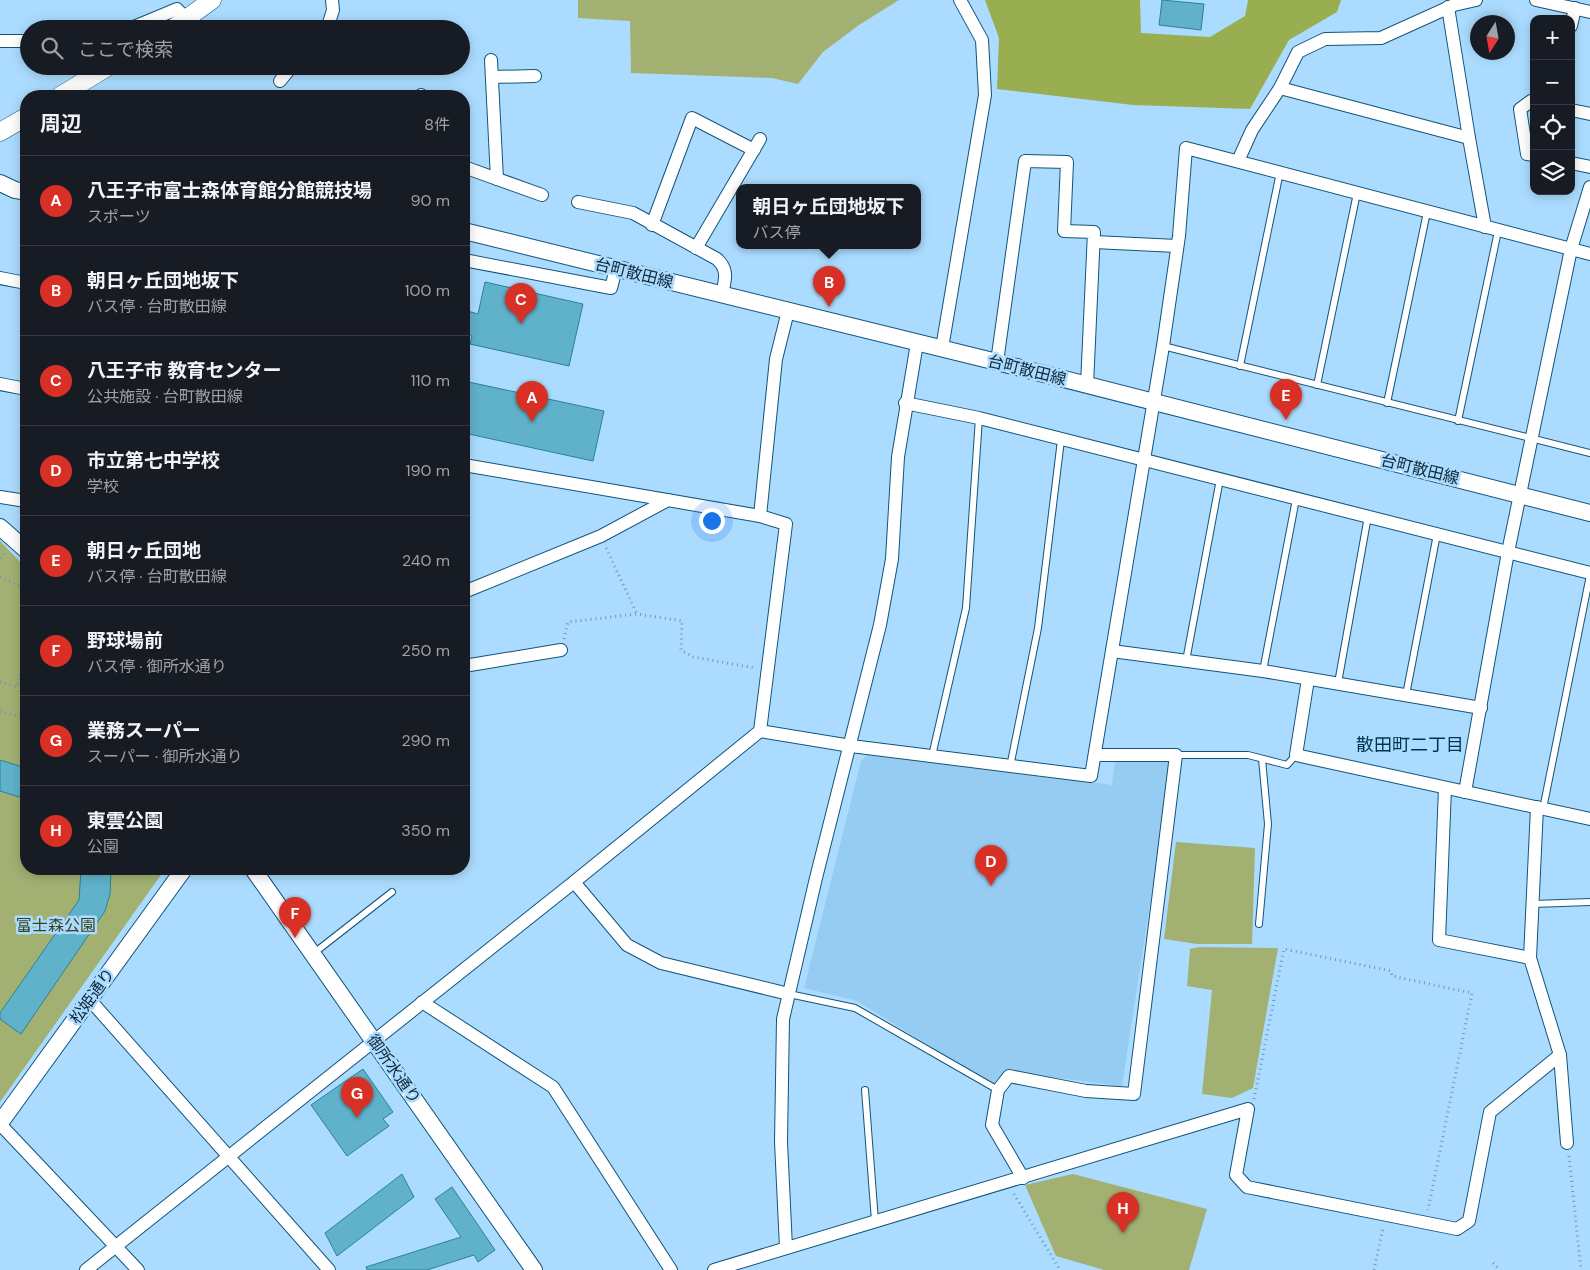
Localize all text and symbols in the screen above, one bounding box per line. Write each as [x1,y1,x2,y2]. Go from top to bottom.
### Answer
north arrow [1470,15,1515,60]
map controls [1530,15,1575,195]
button: + [1530,15,1575,60]
search box [20,20,470,75]
icon: search [38,34,66,62]
text: ここで検索 [78,37,173,62]
button: − [1530,60,1575,105]
button: locate [1530,105,1575,150]
text: 周辺 [40,110,82,138]
text: 8件 [424,114,450,135]
button: layers [1530,150,1575,195]
text: 八王子市富士森体育館分館競技場 [87,178,372,203]
popup [736,184,921,249]
text: A [50,190,62,211]
text: 90 m [410,190,450,211]
text: 朝日ヶ丘団地坂下 [752,194,905,219]
text: スポーツ [87,206,151,227]
text: バス停 [752,222,801,243]
street label: 台町散田線 [593,253,675,293]
pin: B [813,266,845,307]
text: 朝日ヶ丘団地坂下 [87,268,239,293]
text: B [51,280,61,301]
text: 100 m [405,280,450,301]
pin: C [505,283,537,324]
text: バス停 · 台町散田線 [87,296,227,317]
street label: 台町散田線 [986,350,1068,390]
text: 八王子市 教育センター [87,358,281,383]
text: C [50,370,62,391]
text: 110 m [411,370,450,391]
pin: E [1270,379,1302,420]
pin: A [516,381,548,422]
text: 公共施設 · 台町散田線 [87,386,243,407]
text: 市立第七中学校 [87,448,220,473]
street label: 台町散田線 [1379,449,1461,489]
text: D [50,460,62,481]
text: 190 m [406,460,450,481]
text: 学校 [87,476,119,497]
your location [699,508,725,534]
text: 朝日ヶ丘団地 [87,538,201,563]
text: E [51,550,61,571]
text: 240 m [402,550,450,571]
text: バス停 · 台町散田線 [87,566,227,587]
text: 野球場前 [87,628,163,653]
text: F [52,640,60,661]
text: 250 m [402,640,450,661]
text: バス停 · 御所水通り [87,656,227,677]
text: 業務スーパー [87,718,201,743]
text: G [50,730,62,751]
text: 290 m [401,730,450,751]
district label: 散田町二丁目 [1356,733,1464,757]
text: スーパー · 御所水通り [87,746,243,767]
text: 東雲公園 [87,808,163,833]
text: H [50,820,62,841]
text: 350 m [401,820,450,841]
text: 公園 [87,836,119,857]
pin: D [975,845,1007,886]
pin: F [279,897,311,938]
park label: 富士森公園 [16,915,96,936]
street label: 松姫通り [65,964,119,1028]
street label: 御所水通り [362,1030,426,1108]
pin: G [341,1077,373,1118]
pin: H [1107,1192,1139,1233]

